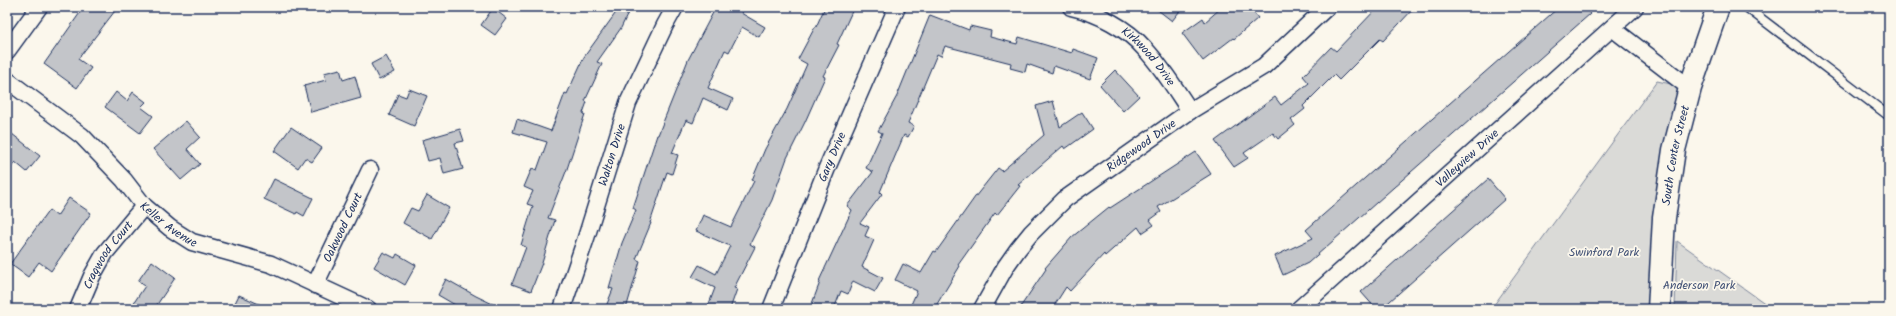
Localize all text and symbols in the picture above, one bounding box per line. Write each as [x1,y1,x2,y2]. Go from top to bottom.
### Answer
street label: Kirkwood Drive [1117,22,1181,90]
street label: South Center Street [1656,103,1695,207]
street label: Ridgewood Drive [1102,114,1181,177]
street label: Walton Drive [593,121,631,188]
street label: Valleyview Drive [1431,124,1504,192]
street label: Gary Drive [813,128,851,184]
street label: Oakwood Court [318,189,368,265]
street label: Keller Avenue [135,197,200,253]
street label: Cragwood Court [78,216,138,292]
park label: Swinford Park [1569,243,1639,262]
park label: Anderson Park [1663,276,1736,295]

